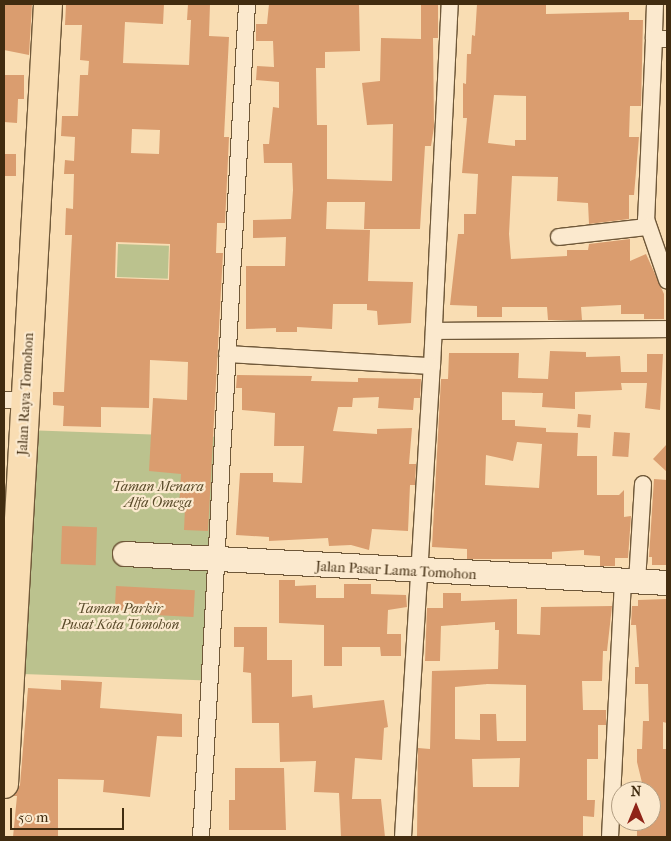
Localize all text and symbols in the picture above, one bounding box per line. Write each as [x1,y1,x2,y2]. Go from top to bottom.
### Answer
street label: Jalan Raya Tomohon [14,332,38,456]
park label: Taman Menara Alfa Omega [112,479,204,512]
street label: Jalan Pasar Lama Tomohon [315,558,477,584]
park label: Taman Parkir Pusat Kota Tomohon [61,601,179,634]
north arrow [611,781,661,831]
text: N [631,783,641,800]
scale bar [12,798,126,830]
text: 50 m [18,808,48,826]

